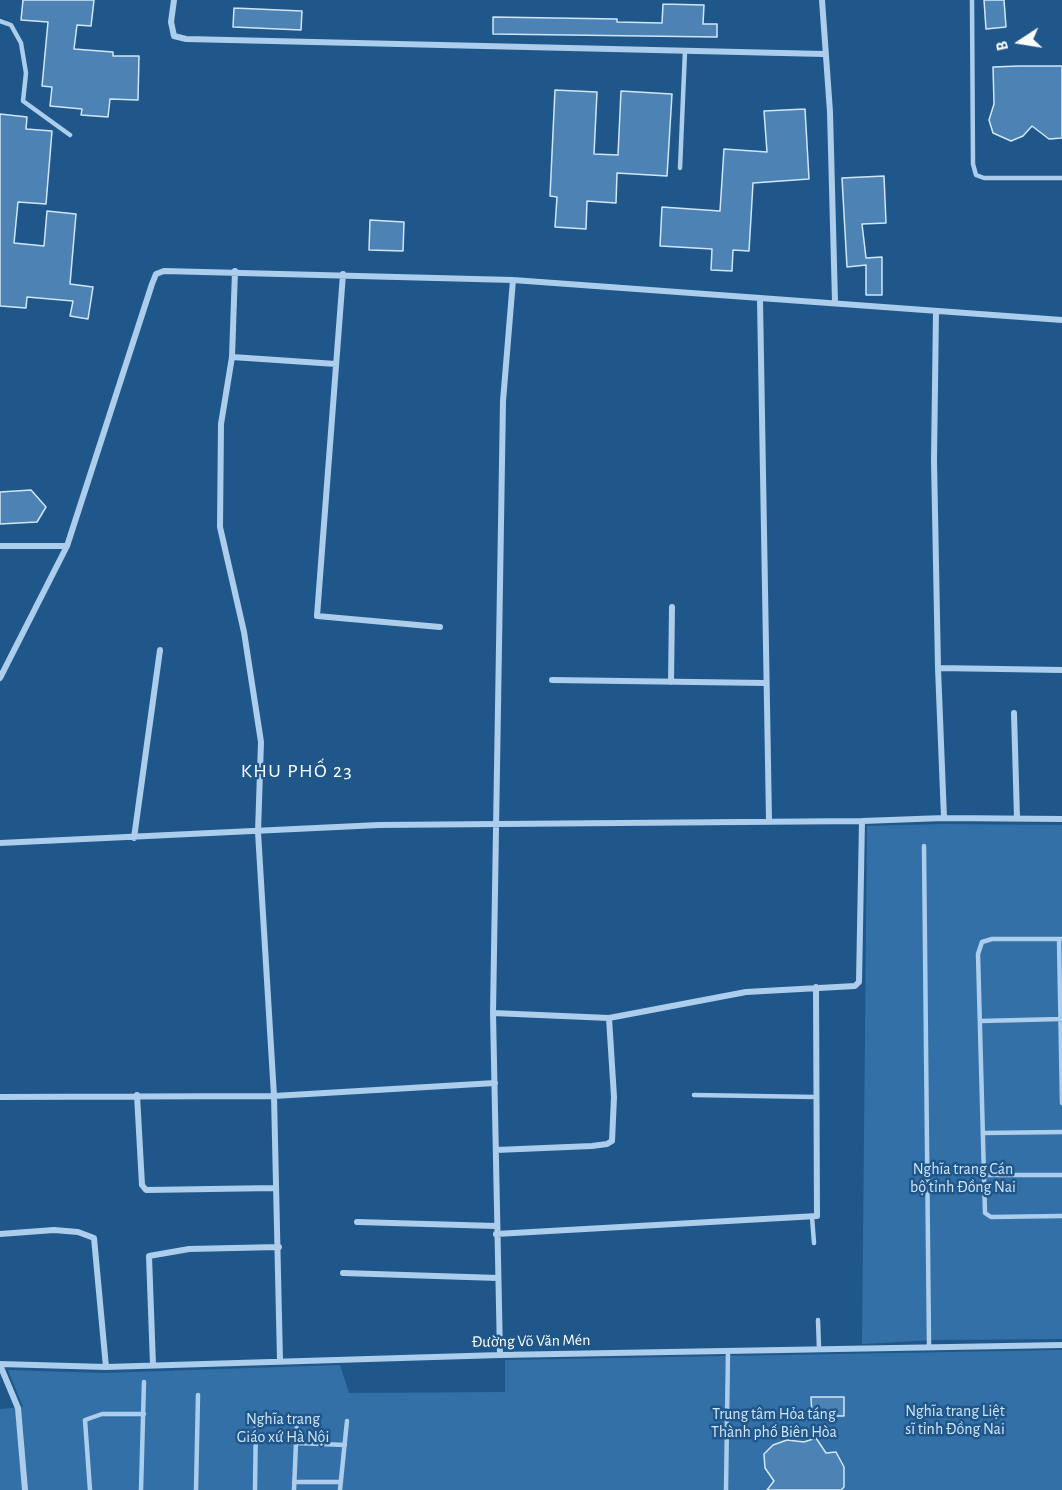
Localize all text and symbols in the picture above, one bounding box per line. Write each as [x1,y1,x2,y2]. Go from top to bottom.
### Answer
north arrow [990,12,1050,72]
text: B [994,40,1011,52]
district label: KHU PHỐ 23 [241,759,353,783]
park label: Nghĩa trang Cán bộ tỉnh Đồng Nai [910,1159,1016,1197]
street label: Đường Võ Văn Mén [471,1330,591,1352]
park label: Nghĩa trang Liệt sĩ tỉnh Đồng Nai [905,1401,1005,1439]
park label: Trung tâm Hỏa táng Thành phố Biên Hòa [711,1404,837,1442]
park label: Nghĩa trang Giáo xứ Hà Nội [237,1409,329,1447]

